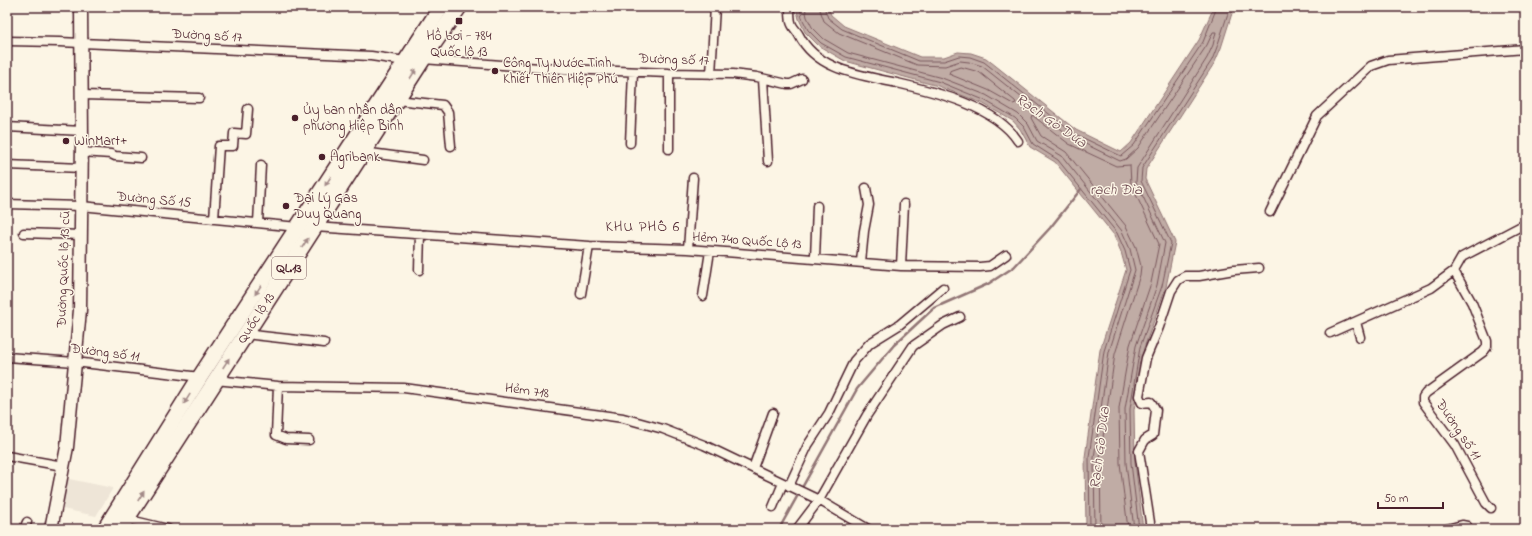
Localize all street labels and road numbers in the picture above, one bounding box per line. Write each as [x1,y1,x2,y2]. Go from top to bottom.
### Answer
street label: Đường số 17 [170,24,243,49]
street label: Đường số 17 [637,48,710,73]
street label: Đường Số 15 [115,186,192,215]
street label: Đường Quốc lộ 13 cũ [51,210,78,329]
street label: Hẻm 740 Quốc Lộ 13 [692,227,803,255]
road number: QL.13 [272,257,306,279]
street label: Quốc lộ 13 [232,288,280,348]
street label: Đường số 11 [68,338,141,369]
street label: Hẻm 718 [504,378,550,404]
street label: Đường số 11 [1429,395,1486,465]

